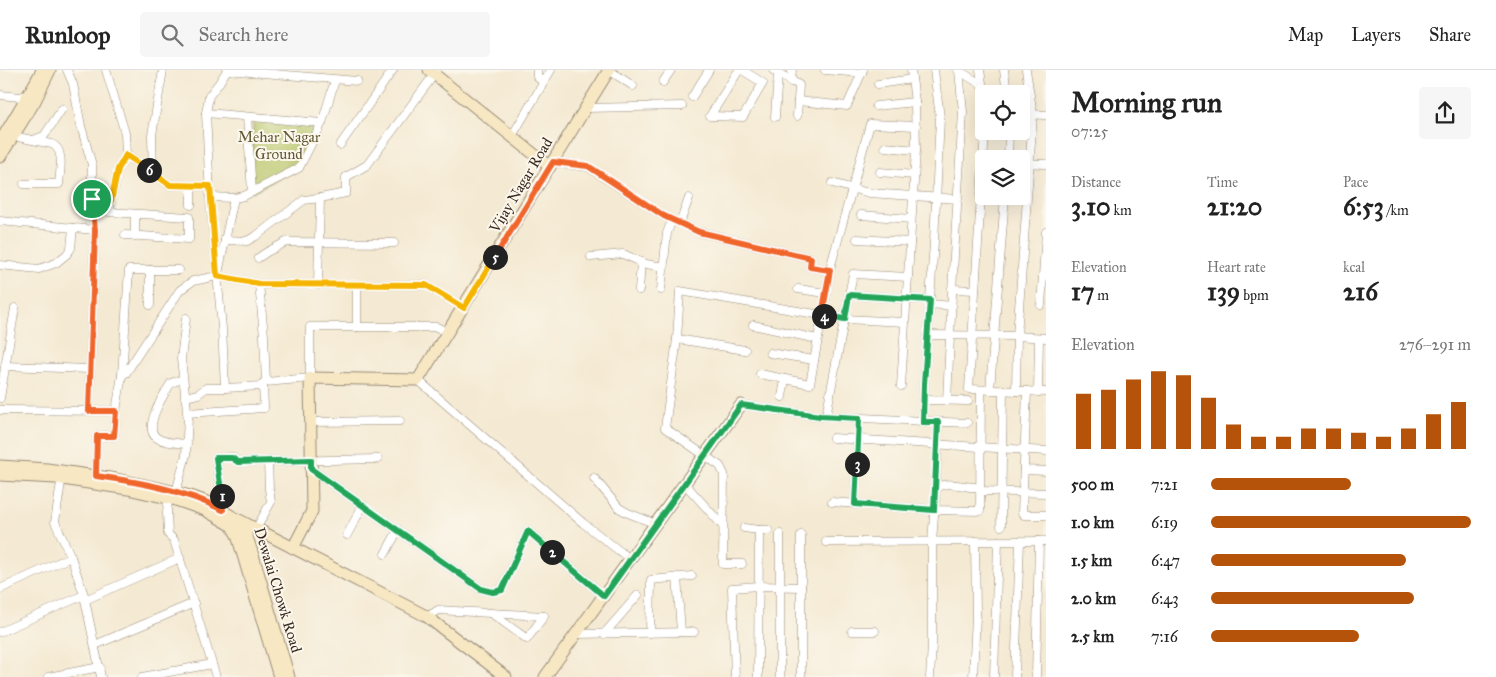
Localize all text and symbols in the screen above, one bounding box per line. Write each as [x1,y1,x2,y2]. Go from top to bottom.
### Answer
search box [140,12,490,57]
text: Runloop [25,20,110,50]
icon: search [158,21,186,49]
text: Search here [198,23,288,46]
text: Map [1288,24,1323,46]
text: Layers [1351,24,1401,46]
text: Share [1429,24,1471,46]
map controls [975,85,1030,205]
button: locate [975,85,1030,140]
text: Morning run [1071,85,1222,120]
button: share [1419,87,1471,139]
text: 07:25 [1071,122,1108,141]
park label: Mehar Nagar Ground [238,128,321,163]
street label: Vijay Nagar Road [485,134,557,237]
button: layers [975,150,1030,205]
pin: 6 [136,158,162,182]
text: 6 [146,162,153,179]
text: Distance [1071,174,1121,191]
text: Time [1207,174,1238,191]
text: Pace [1343,174,1368,191]
pin [71,178,113,220]
icon: arrive [78,185,106,213]
text: 3.10 [1071,191,1111,222]
text: 21:20 [1207,191,1262,222]
text: 6:53 [1343,191,1384,222]
text: km [1111,202,1132,219]
text: /km [1384,202,1409,219]
pin: 5 [482,244,508,270]
text: 5 [492,249,499,266]
text: Elevation [1071,259,1127,276]
text: Heart rate [1207,259,1266,276]
text: kcal [1343,259,1365,276]
text: 17 [1071,276,1094,307]
text: 139 [1207,276,1240,307]
text: 216 [1343,276,1378,307]
text: m [1094,287,1109,304]
text: bpm [1240,287,1269,304]
pin: 4 [812,304,836,328]
text: 4 [821,308,828,325]
text: Elevation [1071,335,1135,354]
text: 276–291 m [1399,335,1471,354]
pin: 3 [844,452,870,476]
text: 3 [855,456,860,473]
text: 500 m [1071,475,1114,494]
text: 7:21 [1151,475,1178,494]
pin: 1 [210,484,234,508]
text: 1 [220,488,225,505]
text: 1.0 km [1071,513,1114,532]
text: 6:19 [1151,513,1178,532]
street label: Dewalai Chowk Road [250,525,306,655]
pin: 2 [540,540,564,564]
text: 2 [549,544,556,561]
text: 1.5 km [1071,551,1112,570]
text: 6:47 [1151,551,1180,570]
text: 2.0 km [1071,589,1116,608]
text: 6:43 [1151,589,1179,608]
text: 2.5 km [1071,627,1114,646]
text: 7:16 [1151,627,1178,646]

